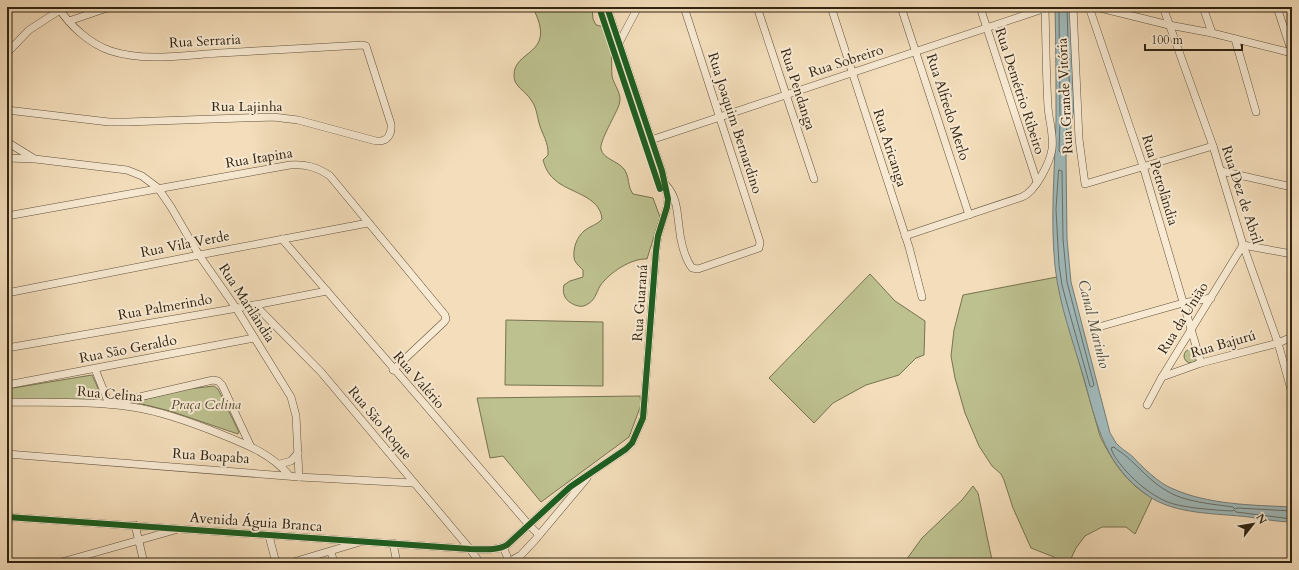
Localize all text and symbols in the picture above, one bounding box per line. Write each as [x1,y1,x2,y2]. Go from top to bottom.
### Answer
street label: Rua Demétrio Ribeiro [991,25,1050,157]
scale bar [1145,26,1242,52]
street label: Rua Serraria [169,30,241,52]
text: 100 m [1151,32,1184,48]
street label: Rua Grande Vitória [1052,37,1078,155]
street label: Rua Sobreiro [806,40,886,82]
street label: Rua Pendanga [776,46,820,132]
street label: Rua Joaquim Bernardino [703,50,767,196]
street label: Rua Alfredo Merlo [922,51,974,163]
street label: Rua Lajinha [211,97,283,116]
street label: Rua Aricanga [869,107,911,189]
street label: Rua Petrolândia [1137,132,1183,228]
street label: Rua Itapina [224,143,294,173]
street label: Rua Dez de Abril [1217,143,1267,247]
street label: Rua Vila Verde [139,226,231,262]
street label: Rua Marilândia [214,260,280,346]
street label: Rua Guaraná [628,264,652,342]
water label: Canal Marinho [1073,278,1115,370]
street label: Rua da União [1153,278,1213,358]
street label: Rua Palmerindo [116,289,214,325]
street label: Rua Bajurú [1188,326,1258,362]
street label: Rua São Geraldo [78,330,179,368]
street label: Rua Valério [389,347,449,413]
street label: Rua Celina [76,382,144,406]
street label: Rua São Roque [344,382,416,464]
park label: Praça Celina [171,395,241,414]
street label: Rua Boapaba [172,444,250,468]
north arrow [1233,504,1273,544]
street label: Avenida Águia Branca [189,508,323,536]
text: N [1252,511,1270,527]

